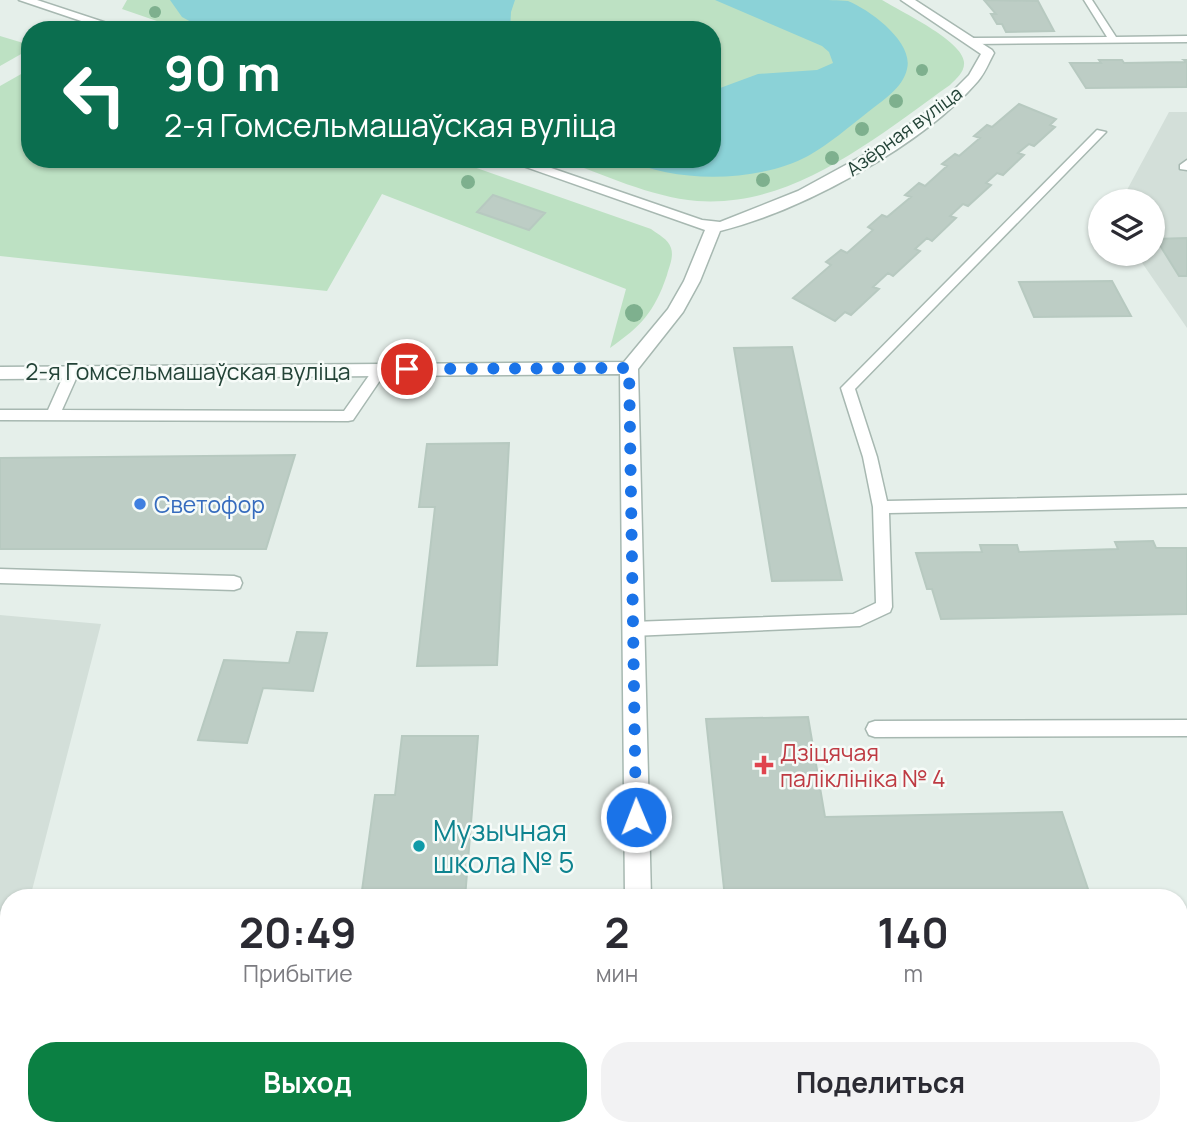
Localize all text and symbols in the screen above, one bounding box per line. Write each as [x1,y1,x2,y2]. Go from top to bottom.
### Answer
text: 90 m [164,39,281,106]
icon: left [49,49,140,140]
street label: Азёрная вуліца [841,80,967,182]
text: 2-я Гомсельмашаўская вуліца [164,103,617,147]
map controls [1088,189,1165,266]
button: layers [1088,189,1165,266]
pin [377,339,437,399]
icon: arrive [388,350,426,388]
street label: 2-я Гомсельмашаўская вуліца [25,355,351,387]
place label: Светофор [154,488,265,520]
marker: Светофор [132,496,148,512]
place label: Дзіцячая паліклініка № 4 [780,736,946,794]
marker: Дзіцячая паліклініка № 4 [754,755,774,775]
position arrow [599,780,673,854]
place label: Музычная школа № 5 [433,811,574,881]
marker: Музычная школа № 5 [411,838,427,854]
text: 20:49 [239,903,357,961]
text: 2 [605,903,630,961]
text: 140 [877,903,949,961]
text: Прибытие [243,957,353,989]
text: мин [596,957,638,989]
text: m [903,957,923,989]
button: Выход [28,1042,587,1122]
button: Поделиться [601,1042,1160,1122]

